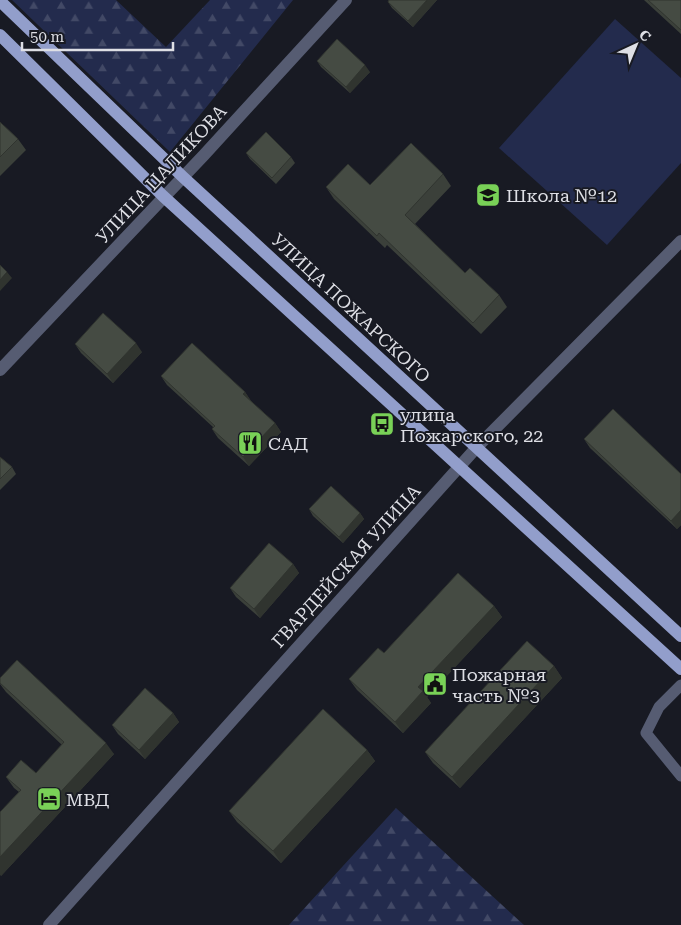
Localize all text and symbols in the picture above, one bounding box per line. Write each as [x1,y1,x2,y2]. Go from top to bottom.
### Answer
scale bar [22,20,174,52]
north arrow [611,20,661,70]
text: С [636,26,654,45]
text: 50 m [30,28,65,46]
street label: УЛИЦА ЦАЛИКОВА [91,100,231,247]
school or university icon: Школа №12 [475,182,501,208]
place label: Школа №12 [506,185,617,206]
street label: УЛИЦА ПОЖАРСКОГО [267,229,435,387]
place label: улица Пожарского, 22 [400,404,543,446]
bus stop icon: улица Пожарского, 22 [369,411,395,437]
restaurant icon: САД [237,430,263,456]
place label: САД [268,433,308,454]
street label: ГВАРДЕЙСКАЯ УЛИЦА [267,480,425,652]
place label: Пожарная часть №3 [452,664,546,706]
public building icon: Пожарная часть №3 [422,671,448,697]
hotel icon: МВД [36,786,62,812]
place label: МВД [66,789,109,810]

